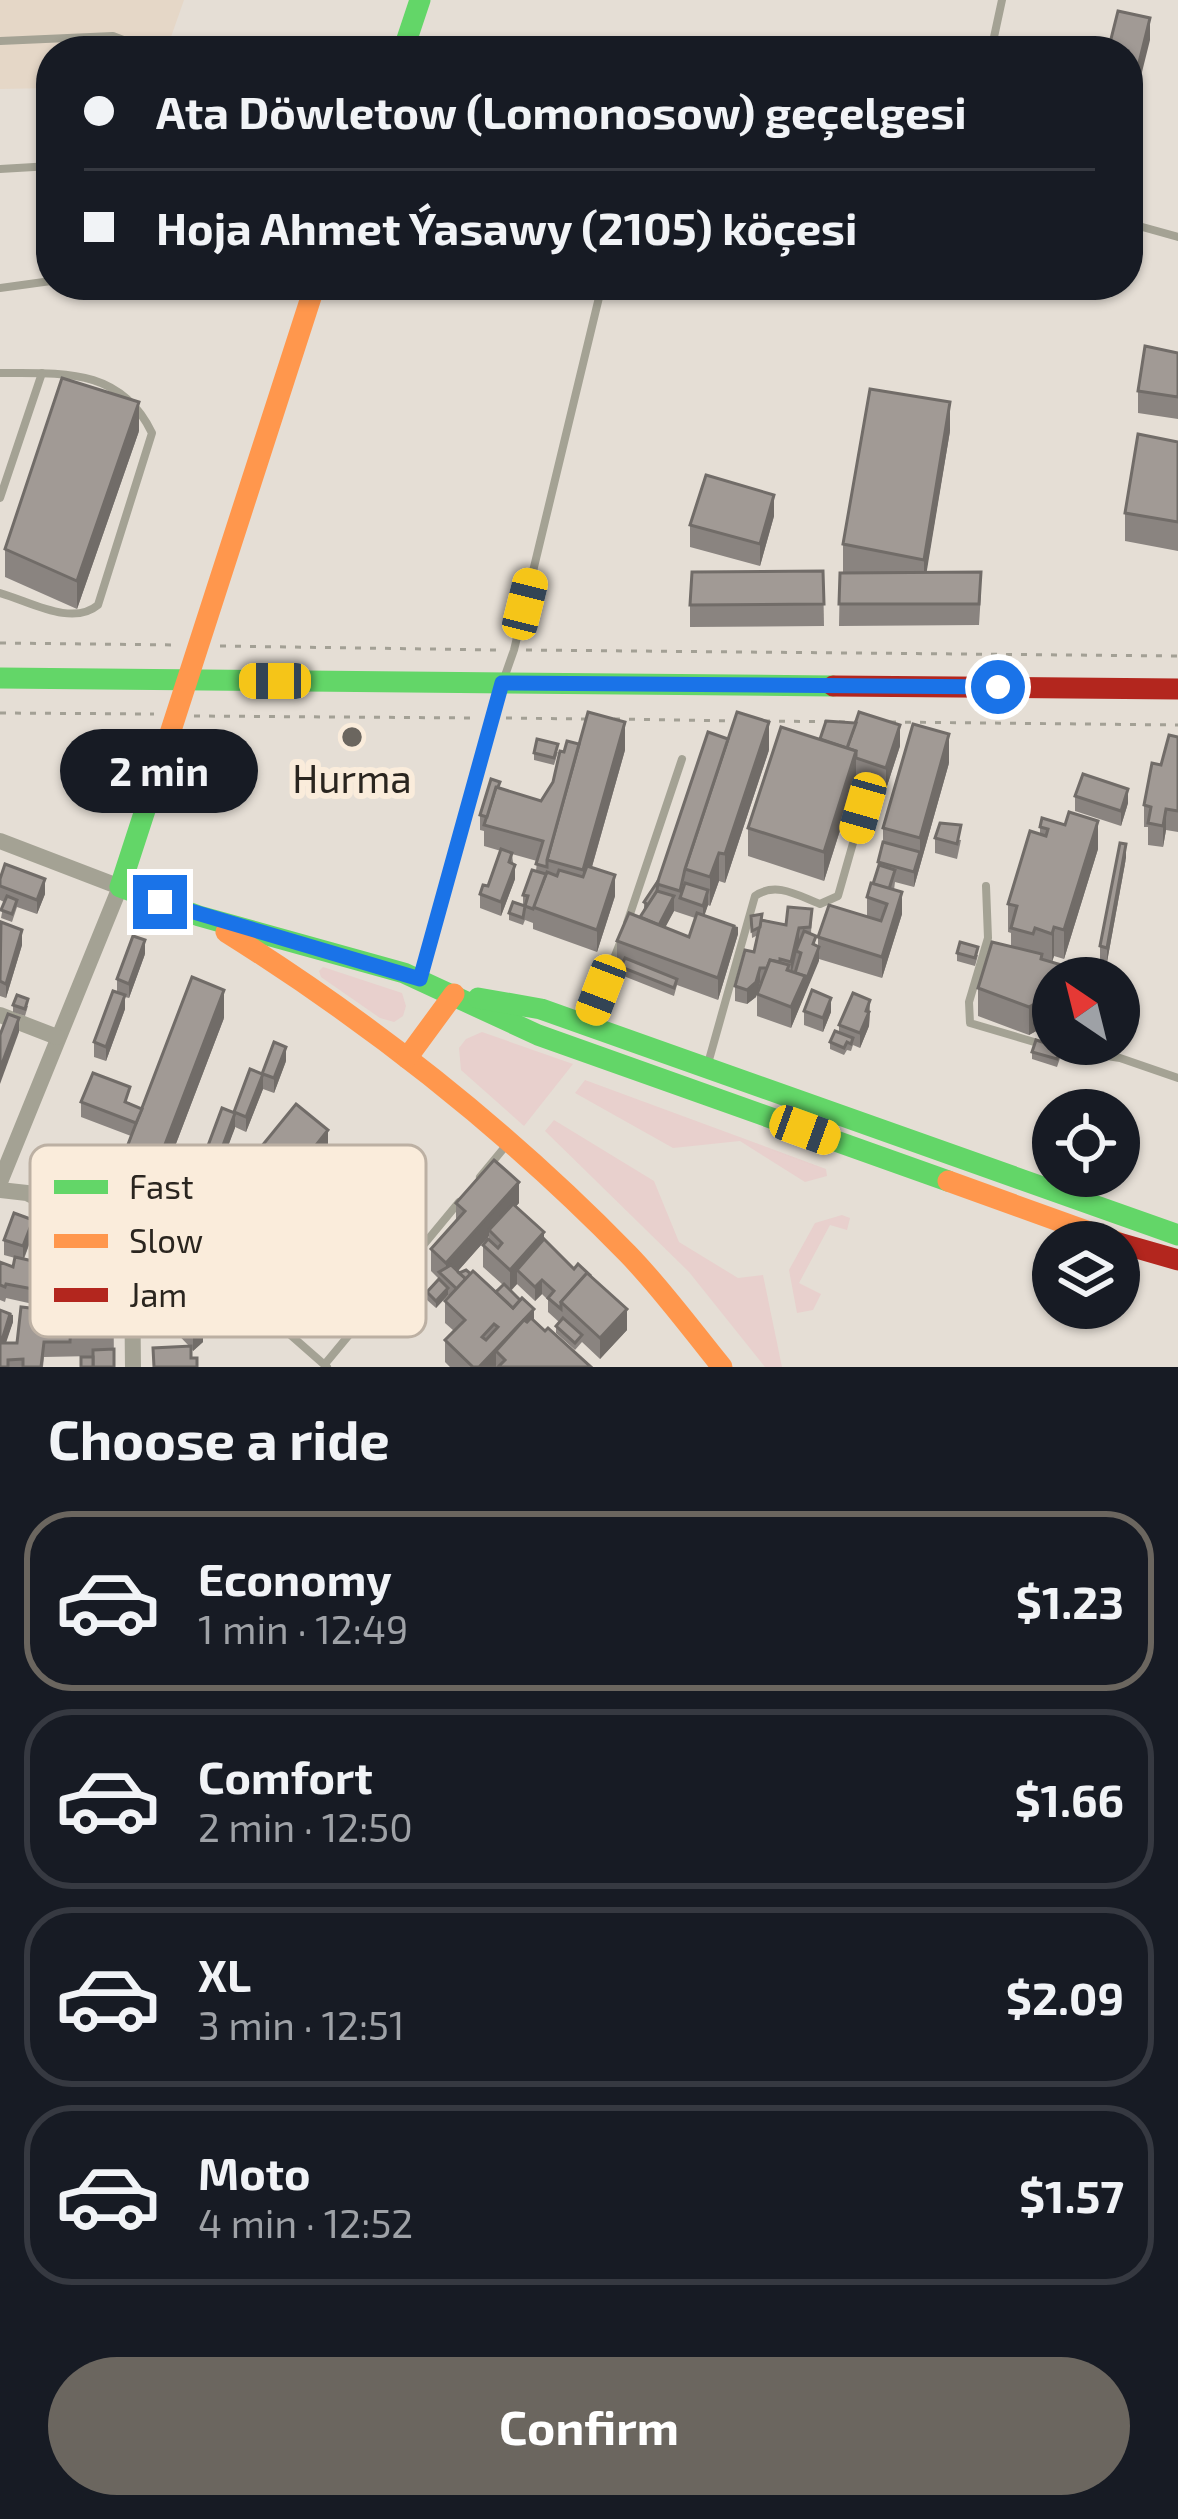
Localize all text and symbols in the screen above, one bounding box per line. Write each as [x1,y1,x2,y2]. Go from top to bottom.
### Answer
text: Ata Döwletow (Lomonosow) geçelgesi [156,84,967,138]
text: Hoja Ahmet Ýasawy (2105) köçesi [156,200,857,254]
car [499,565,551,643]
route start [971,660,1025,714]
car [239,663,311,699]
marker: Hurma [339,724,365,750]
callout: 2 min [61,728,259,812]
text: 2 min [109,747,209,794]
place label: Hurma [292,754,412,801]
car [836,768,890,848]
route end [133,875,187,929]
car [571,950,631,1030]
north arrow [1032,957,1140,1065]
map controls [1032,957,1140,1329]
button: locate [1032,1089,1140,1197]
car [765,1101,845,1159]
legend [30,1145,426,1337]
text: Fast [129,1166,193,1206]
text: Slow [129,1220,203,1260]
button: layers [1032,1221,1140,1329]
text: Jam [129,1274,187,1314]
text: Choose a ride [48,1406,390,1471]
icon: car [54,1547,162,1655]
text: Economy [198,1551,392,1605]
text: $1.23 [1016,1574,1124,1628]
text: 1 min · 12:49 [198,1605,408,1652]
icon: car [54,1745,162,1853]
text: Comfort [198,1749,373,1803]
text: $1.66 [1014,1772,1124,1826]
text: 2 min · 12:50 [198,1803,413,1850]
icon: car [54,1943,162,2051]
text: XL [198,1947,251,2001]
text: $2.09 [1006,1970,1124,2024]
text: 3 min · 12:51 [198,2001,405,2048]
icon: car [54,2141,162,2249]
text: Moto [198,2145,311,2199]
text: $1.57 [1019,2168,1124,2222]
text: 4 min · 12:52 [198,2199,413,2246]
button: Confirm [48,2357,1130,2495]

